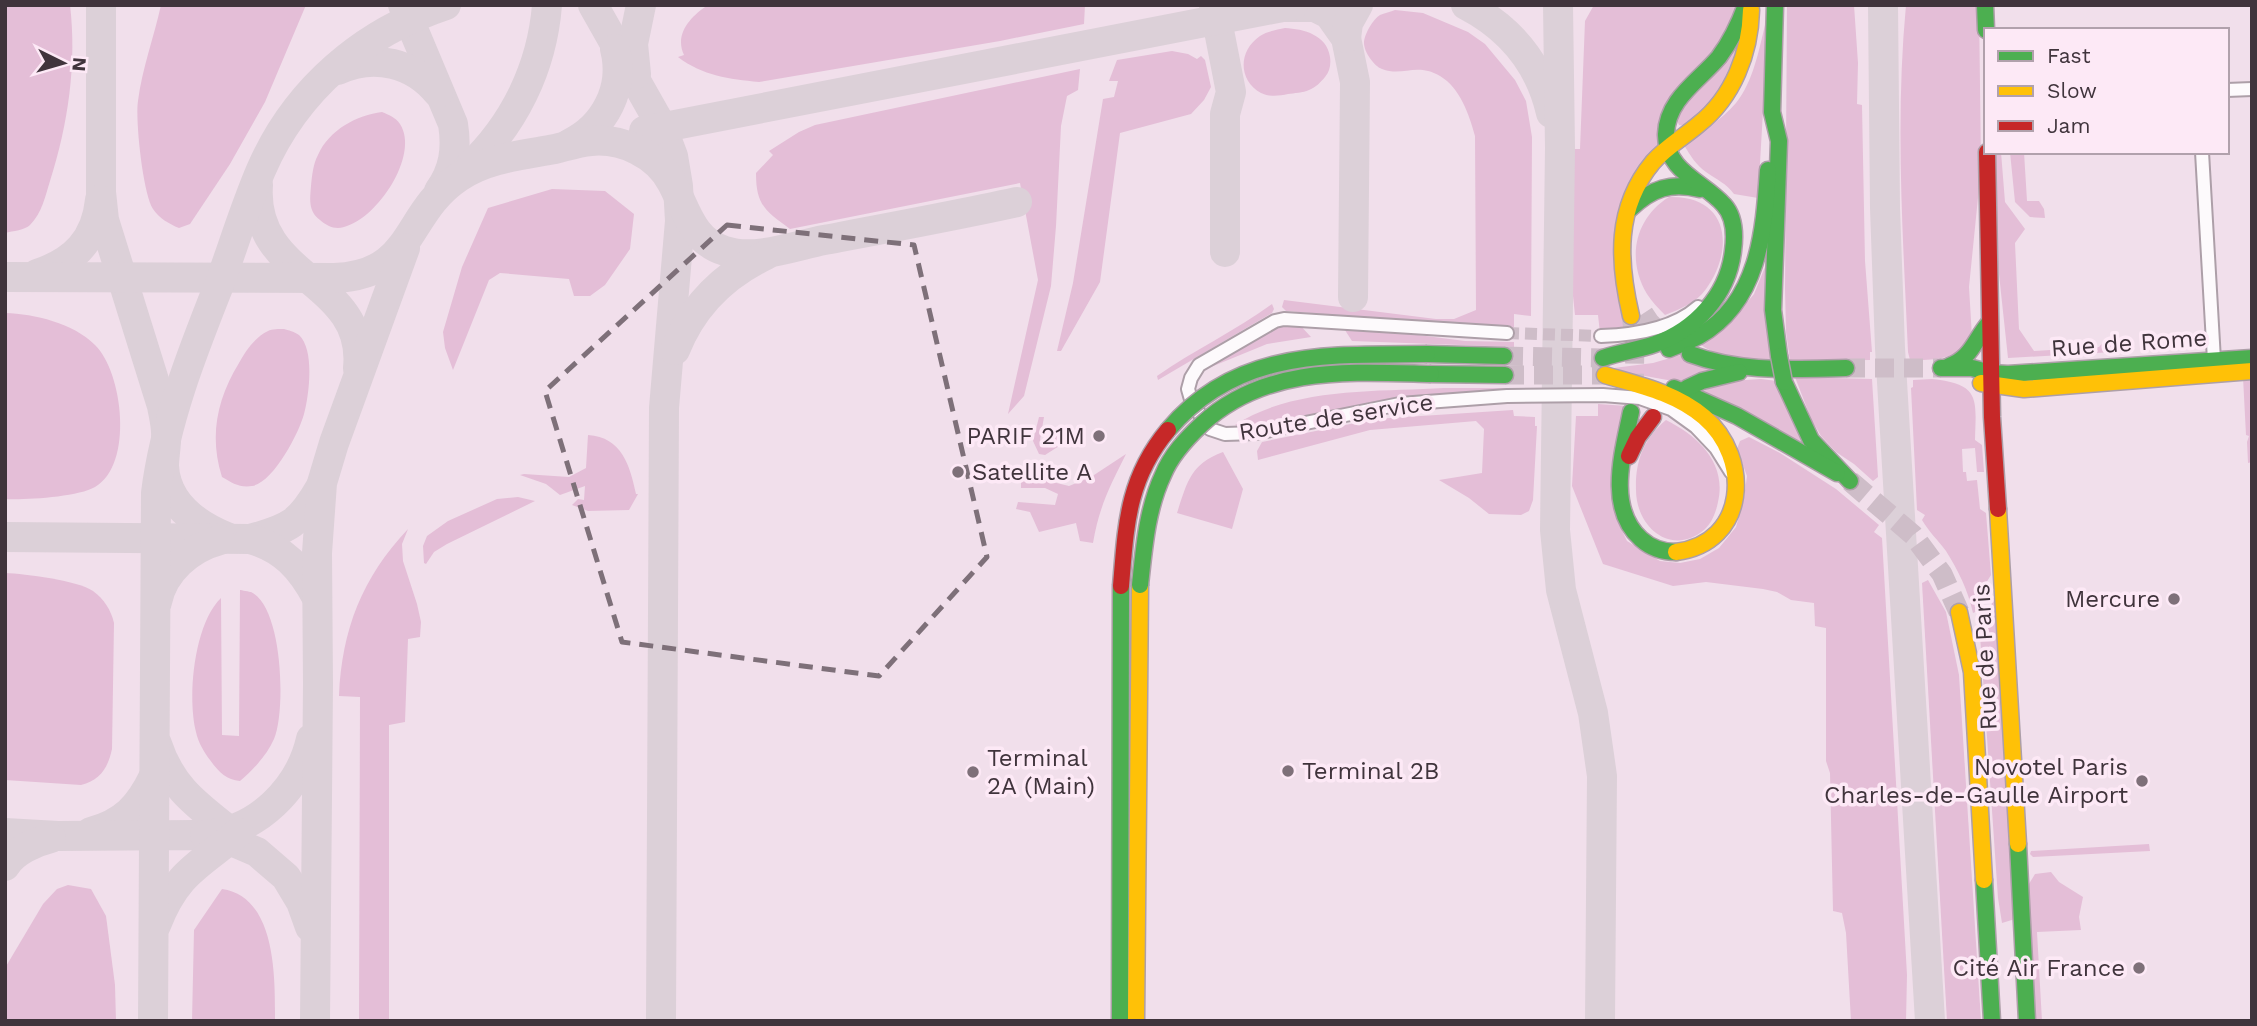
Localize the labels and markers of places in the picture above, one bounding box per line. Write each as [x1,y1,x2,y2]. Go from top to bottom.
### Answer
place label: PARIF 21M [966,422,1085,450]
marker: PARIF 21M [1091,428,1107,444]
place label: Satellite A [972,458,1092,486]
marker: Satellite A [950,464,966,480]
place label: Mercure [2065,585,2160,613]
marker: Mercure [2166,591,2182,607]
place label: Terminal 2A (Main) [987,744,1095,800]
place label: Novotel Paris Charles-de-Gaulle Airport [1824,753,2128,809]
place label: Terminal 2B [1302,757,1440,785]
marker: Terminal 2B [1280,763,1296,779]
marker: Terminal 2A (Main) [965,764,981,780]
marker: Novotel Paris Charles-de-Gaulle Airport [2134,773,2150,789]
place label: Cité Air France [1953,954,2125,982]
marker: Cité Air France [2131,960,2147,976]

